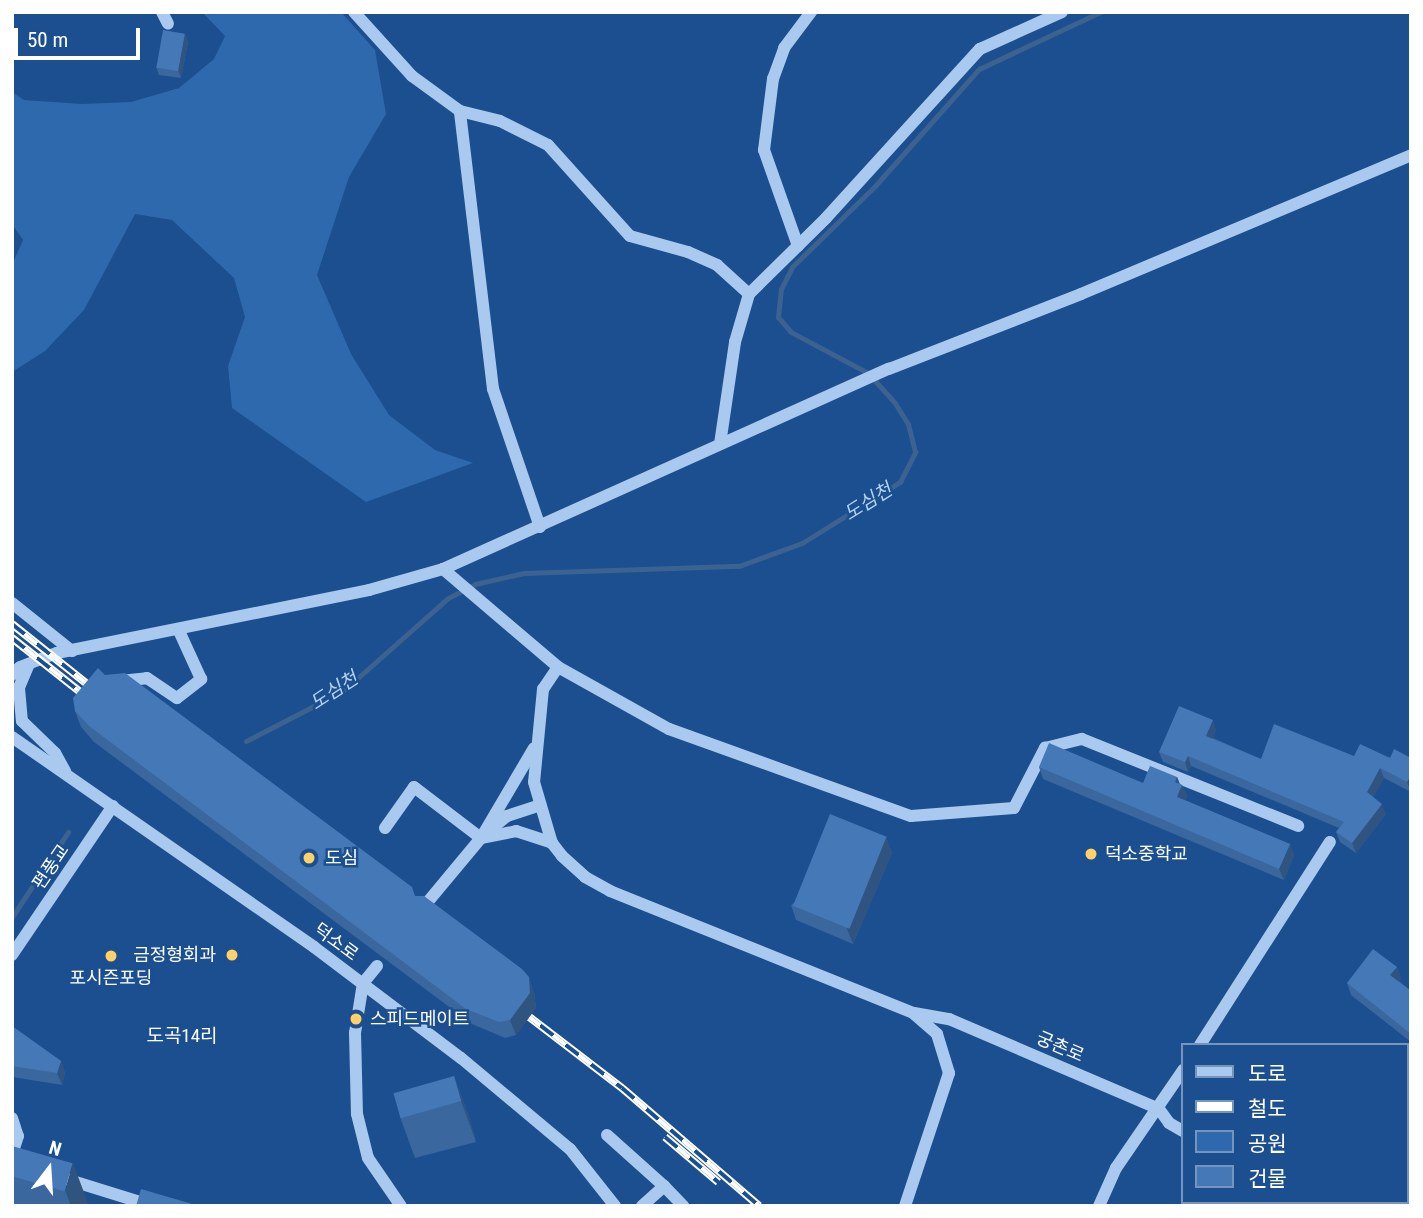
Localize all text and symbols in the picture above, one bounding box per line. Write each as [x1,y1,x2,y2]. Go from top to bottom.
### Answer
scale bar [18,14,144,58]
text: 50 m [27,28,68,52]
water label: 도심천 [840,478,896,526]
water label: 도심천 [306,667,362,715]
street label: 편풍교 [28,840,74,894]
place label: 덕소중학교 [1105,843,1188,865]
marker: 덕소중학교 [1083,846,1099,862]
place label: 도심 [325,847,358,869]
marker: 도심 [299,848,319,868]
street label: 덕소로 [310,919,362,965]
place label: 금정형회과 [133,944,216,966]
marker: 금정형회과 [222,945,242,965]
marker: 포시즌포딩 [103,948,119,964]
place label: 포시즌포딩 [70,967,152,989]
place label: 스피드메이트 [370,1008,469,1030]
marker: 스피드메이트 [348,1011,364,1027]
district label: 도곡14리 [146,1025,218,1047]
street label: 궁촌로 [1033,1027,1087,1067]
legend [1182,1043,1409,1204]
text: 도로 [1248,1062,1287,1086]
text: 철도 [1248,1097,1287,1121]
text: 공원 [1248,1132,1287,1156]
north arrow [14,1134,84,1204]
text: N [46,1136,64,1161]
text: 건물 [1248,1167,1287,1191]

